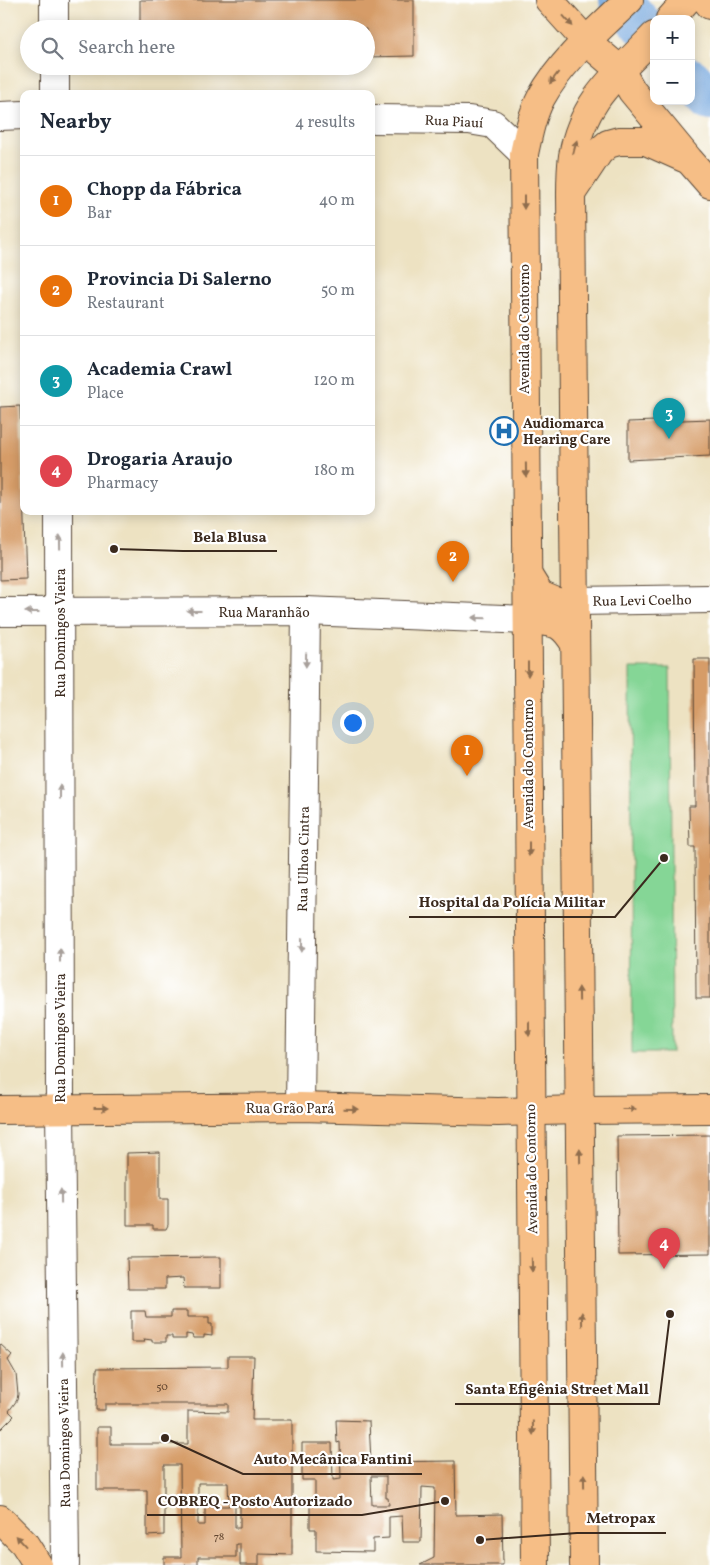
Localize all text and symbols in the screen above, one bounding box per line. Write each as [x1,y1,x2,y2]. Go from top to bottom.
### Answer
one-way arrow [562,14,573,27]
map controls [650,15,695,105]
button: + [650,15,695,60]
search box [20,20,375,75]
icon: search [38,34,66,62]
text: Search here [78,35,175,61]
button: − [650,60,695,105]
one-way arrow [549,71,560,84]
text: Nearby [40,108,111,137]
street label: Rua Piauí [424,111,484,134]
text: 4 results [295,112,355,134]
one-way arrow [572,139,580,154]
text: Chopp da Fábrica [87,177,242,203]
text: 1 [53,190,59,212]
text: 40 m [319,190,355,212]
one-way arrow [520,195,528,211]
text: Bar [87,203,112,225]
street label: Avenida do Contorno [516,264,535,394]
text: Provincia Di Salerno [87,267,272,293]
text: 2 [52,280,60,302]
text: 50 m [321,280,355,302]
text: Restaurant [87,293,165,315]
text: Academia Crawl [87,357,232,383]
text: 3 [52,370,60,392]
text: 120 m [313,370,355,392]
text: Place [87,383,124,405]
pin: 3 [653,398,685,439]
place label: Audiomarca Hearing Care [523,415,610,450]
hospital icon: Audiomarca Hearing Care [489,416,519,446]
text: Drogaria Araujo [87,447,233,473]
text: 4 [51,460,61,482]
text: 180 m [314,460,355,482]
one-way arrow [522,462,530,478]
text: Pharmacy [87,473,158,495]
callout: Bela Blusa [183,521,277,551]
text: Bela Blusa [193,528,267,549]
one-way arrow [56,534,64,550]
pin: 2 [437,541,469,582]
street label: Rua Domingos Vieira [52,568,71,698]
street label: Rua Levi Coelho [592,591,692,612]
street label: Rua Maranhão [218,604,310,623]
one-way arrow [186,607,202,615]
one-way arrow [24,608,40,616]
one-way arrow [471,614,487,622]
one-way arrow [302,652,310,668]
one-way arrow [524,661,532,677]
street label: Avenida do Contorno [520,699,539,829]
your location [340,710,366,736]
pin: 1 [451,735,483,776]
one-way arrow [56,784,64,800]
street label: Rua Ulhoa Cintra [294,806,315,912]
one-way arrow [525,841,533,857]
callout: Hospital da Polícia Militar [409,887,615,917]
text: Hospital da Polícia Militar [419,893,605,914]
one-way arrow [298,937,306,953]
one-way arrow [56,946,64,962]
street label: Rua Domingos Vieira [52,973,71,1103]
one-way arrow [575,986,583,1002]
one-way arrow [525,1021,533,1037]
street label: Rua Grão Pará [246,1100,334,1119]
one-way arrow [93,1104,109,1112]
street label: Avenida do Contorno [522,1104,543,1234]
one-way arrow [343,1105,359,1113]
one-way arrow [621,1105,637,1113]
one-way arrow [576,1148,584,1164]
one-way arrow [57,1188,65,1204]
pin: 4 [648,1228,680,1269]
one-way arrow [528,1258,536,1274]
one-way arrow [578,1311,586,1327]
one-way arrow [59,1351,67,1367]
callout: Santa Efigênia Street Mall [455,1374,659,1404]
street label: Rua Domingos Vieira [55,1378,76,1508]
house number: 50 [156,1380,168,1395]
text: Santa Efigênia Street Mall [465,1380,649,1401]
one-way arrow [529,1420,537,1436]
callout: Auto Mecânica Fantini [243,1444,422,1474]
text: Auto Mecânica Fantini [254,1450,412,1471]
one-way arrow [579,1473,587,1489]
callout: COBREQ - Posto Autorizado [147,1485,362,1515]
text: COBREQ - Posto Autorizado [158,1492,353,1513]
callout: Metropax [577,1503,666,1533]
text: Metropax [586,1509,656,1530]
house number: 78 [214,1530,225,1545]
one-way arrow [15,1535,27,1547]

